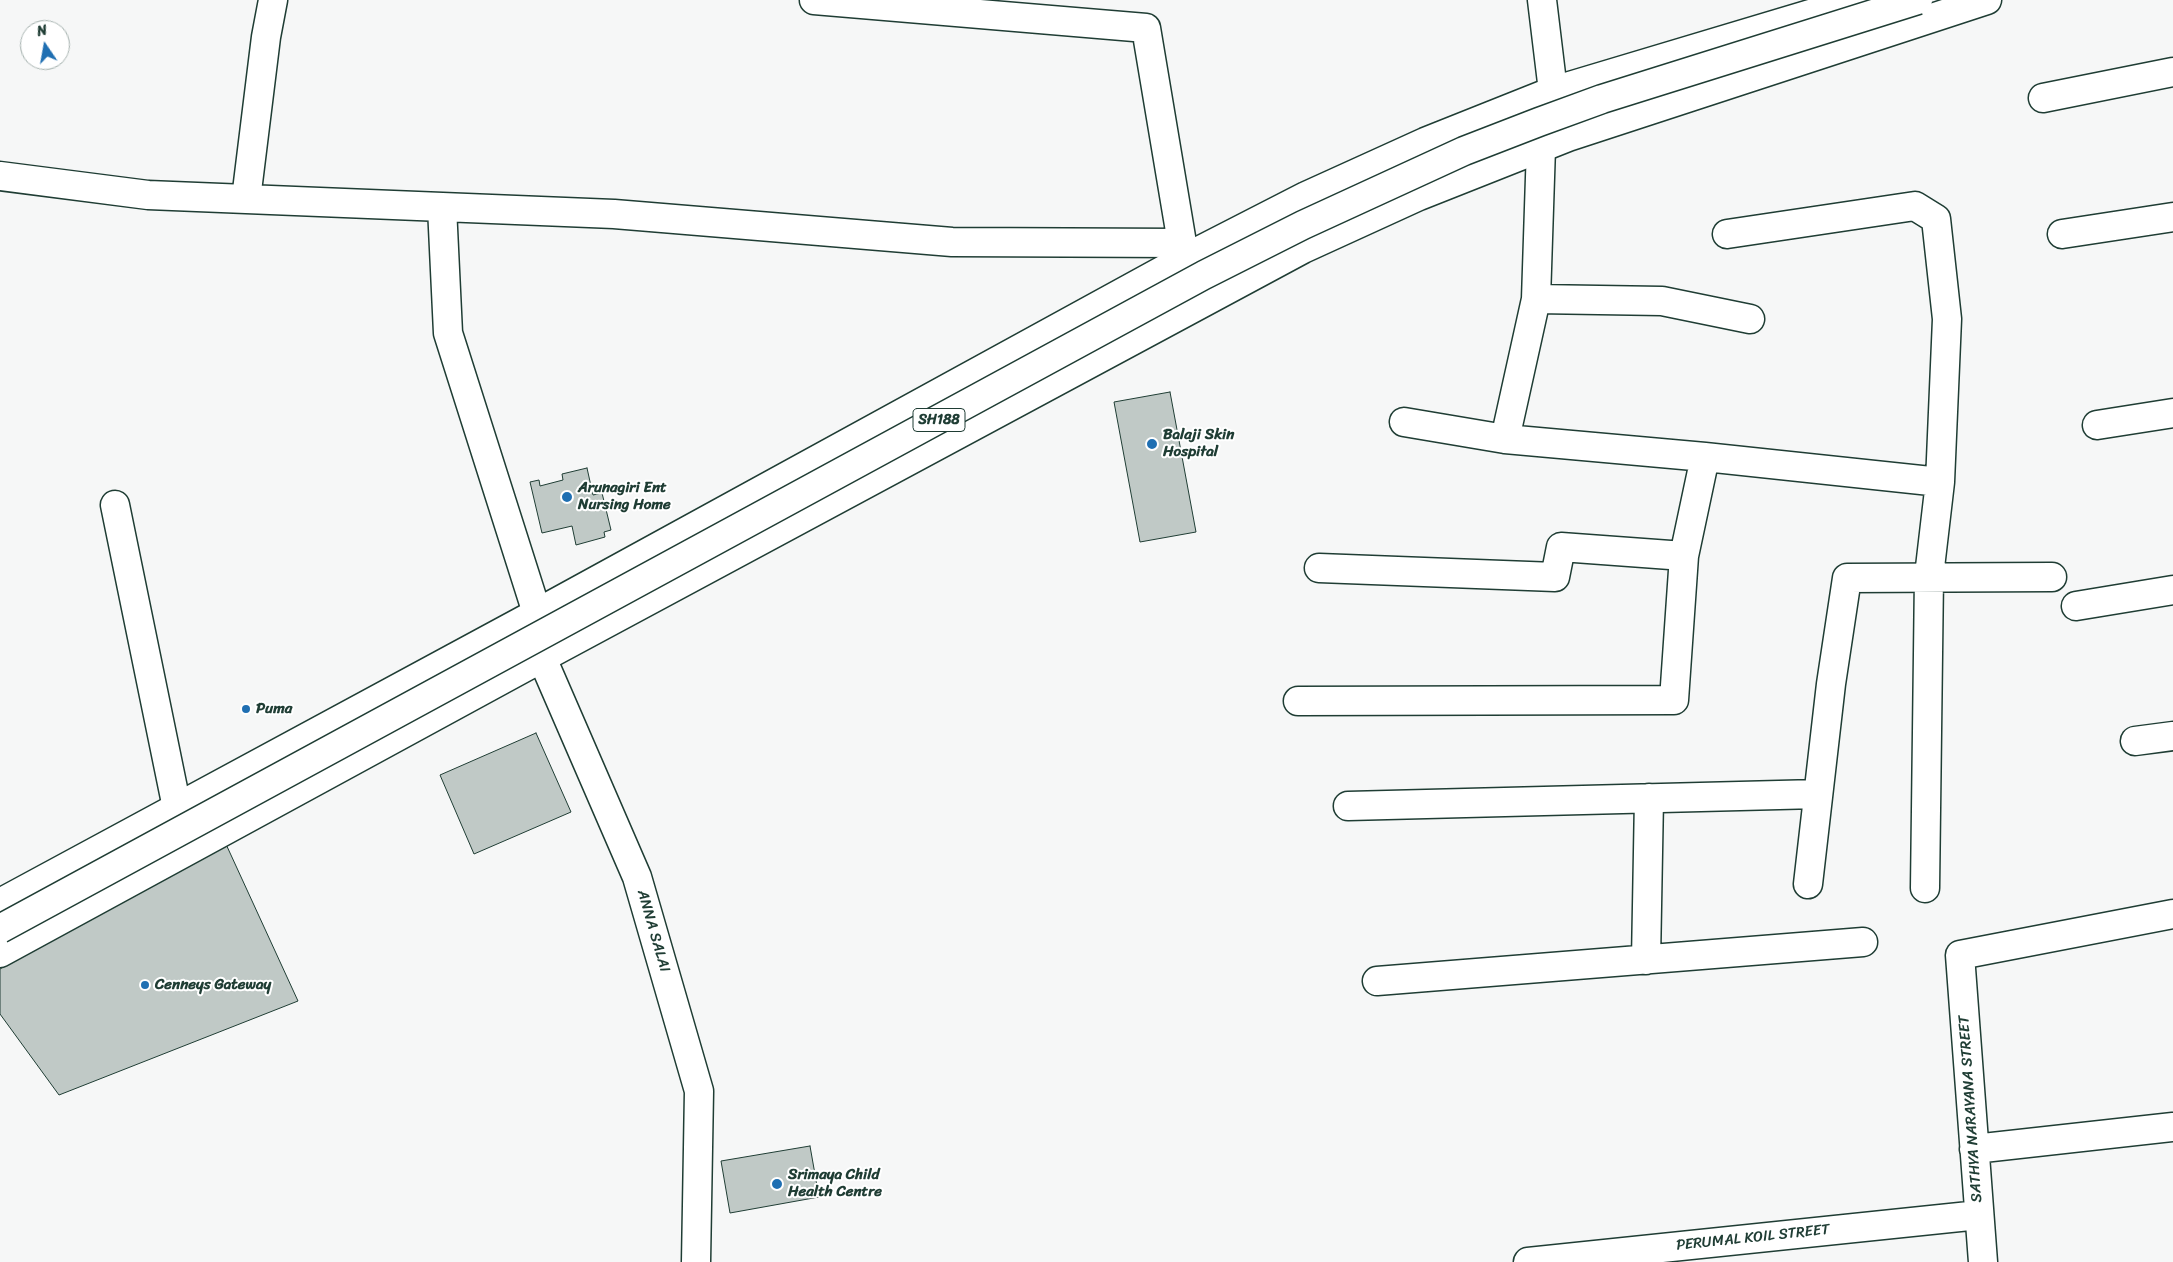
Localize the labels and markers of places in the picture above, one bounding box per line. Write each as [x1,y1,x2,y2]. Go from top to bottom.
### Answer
place label: Balaji Skin Hospital [1163,426,1234,461]
marker: Balaji Skin Hospital [1145,437,1159,451]
place label: Arunagiri Ent Nursing Home [578,479,671,514]
marker: Arunagiri Ent Nursing Home [560,490,574,504]
place label: Puma [256,700,292,718]
marker: Puma [240,703,252,715]
place label: Cenneys Gateway [155,976,271,994]
marker: Cenneys Gateway [139,979,151,991]
place label: Srimaya Child Health Centre [788,1166,882,1201]
marker: Srimaya Child Health Centre [770,1177,784,1191]

